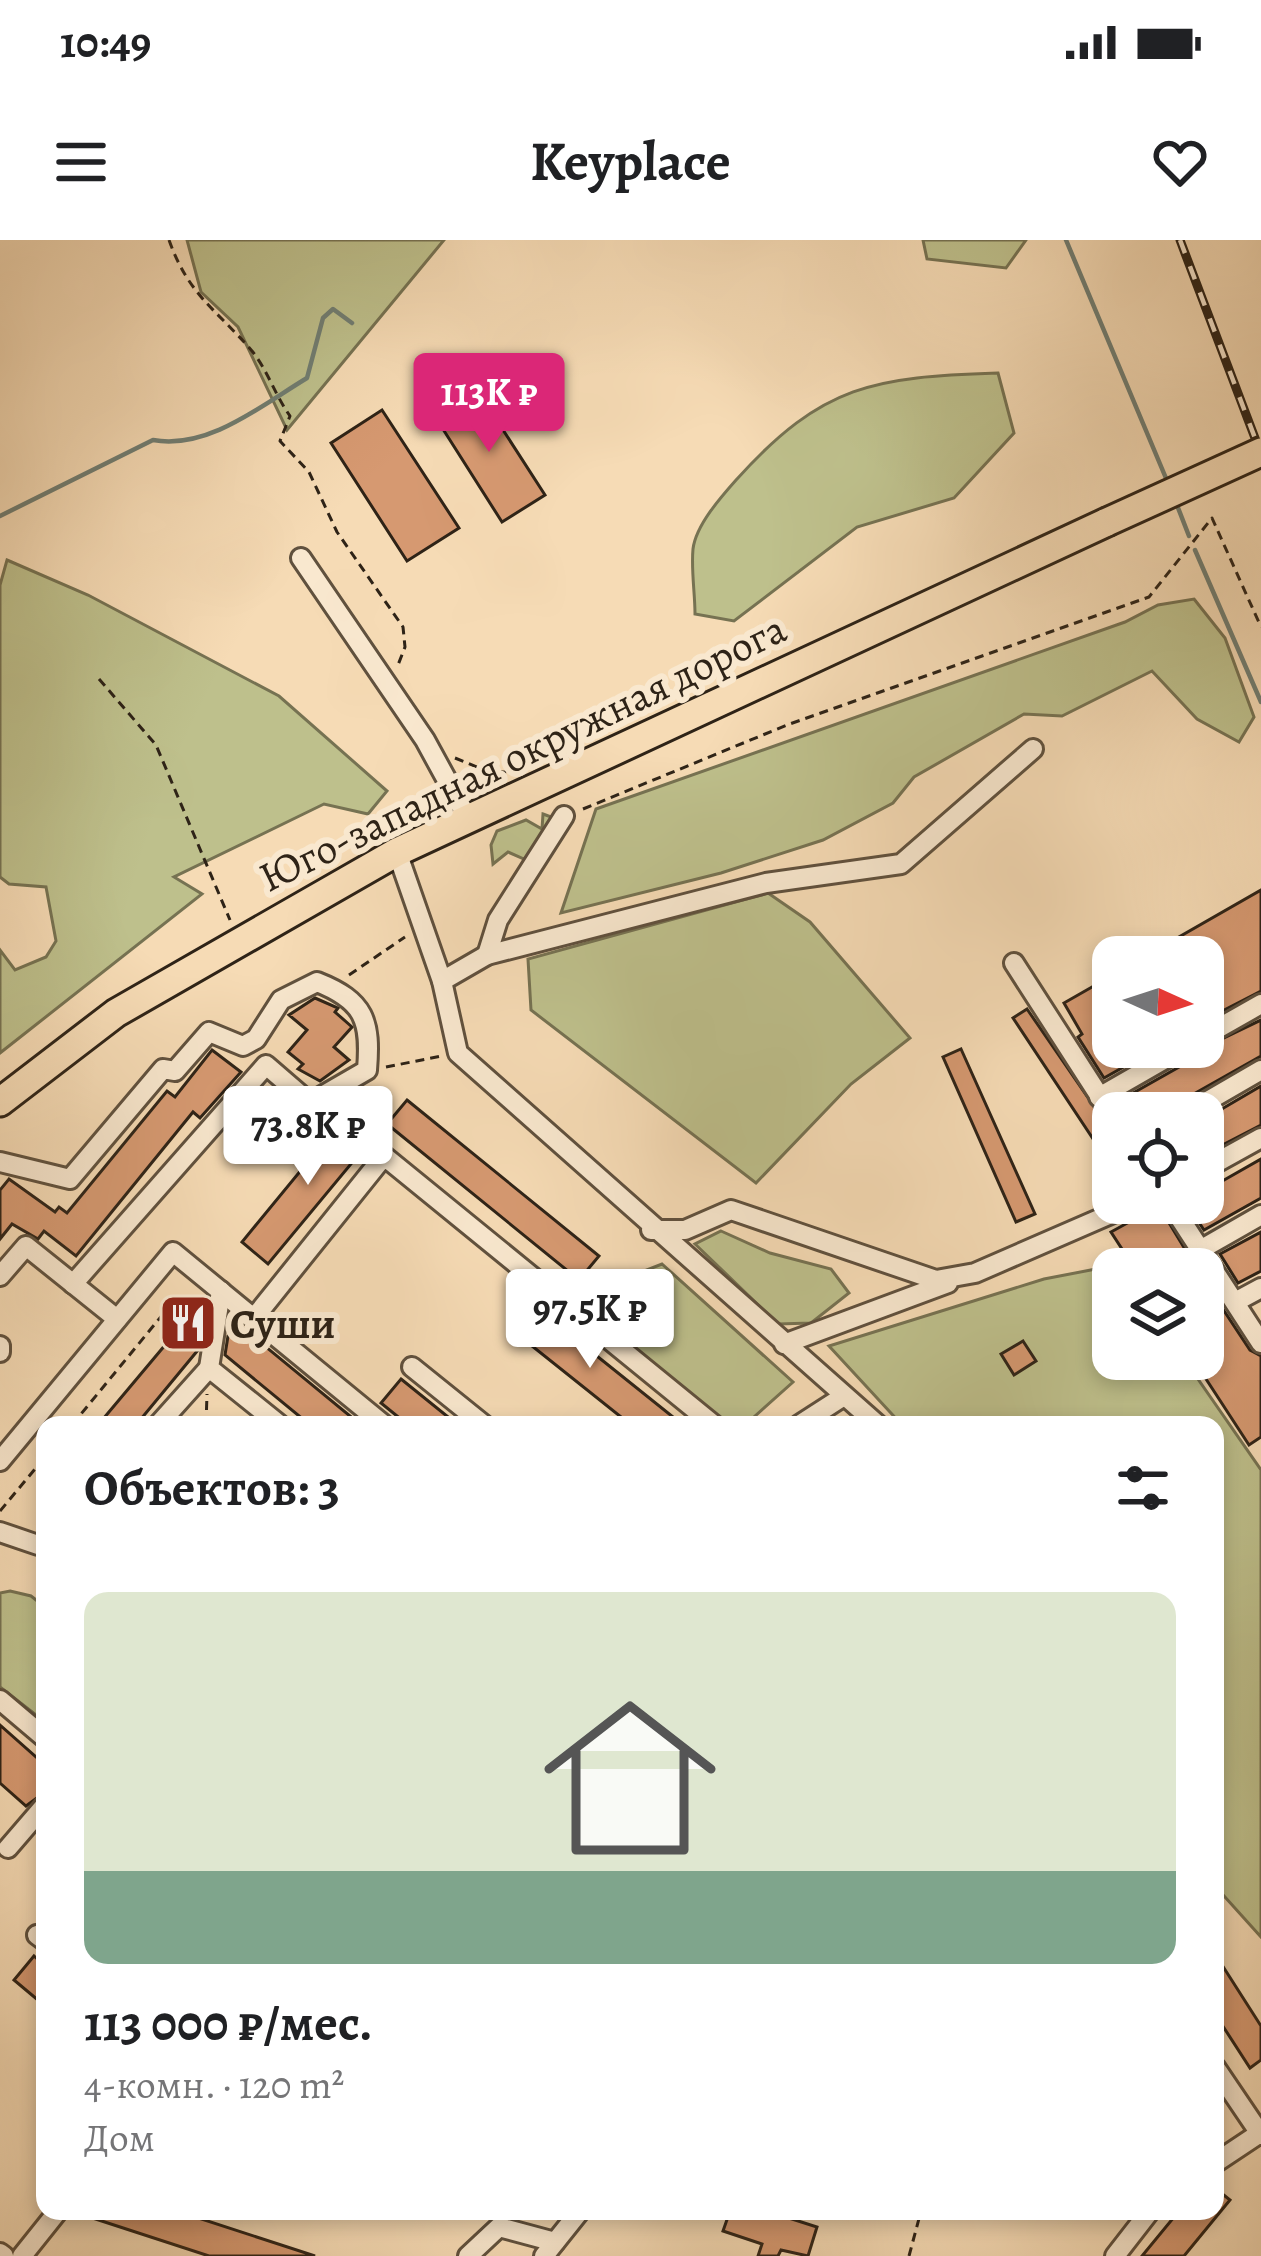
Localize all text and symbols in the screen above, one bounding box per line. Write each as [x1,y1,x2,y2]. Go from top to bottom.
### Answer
text: 10:49 [60,11,151,73]
text: Keyplace [530,125,731,199]
icon: menu [48,129,114,195]
icon: heart [1147,129,1213,195]
pin: 113K ₽ [391,353,587,455]
text: 113K ₽ [441,365,537,418]
street label: Юго-западная окружная дорога [249,599,796,905]
north arrow [1092,936,1224,1068]
map controls [1092,936,1224,1380]
pin: 73.8K ₽ [197,1086,419,1188]
button: locate [1092,1092,1224,1224]
text: 73.8K ₽ [250,1098,366,1151]
button: layers [1092,1248,1224,1380]
pin: 97.5K ₽ [479,1269,701,1371]
text: 97.5K ₽ [533,1281,647,1334]
restaurant icon: Суши [157,1292,219,1354]
place label: Суши [230,1295,336,1352]
text: Объектов: 3 [84,1453,340,1523]
icon: filters [1110,1455,1176,1521]
icon: home [522,1670,738,1886]
text: 113 000 ₽/мес. [84,1988,373,2058]
text: 4-комн. · 120 m² [84,2058,344,2111]
text: Дом [84,2111,155,2164]

